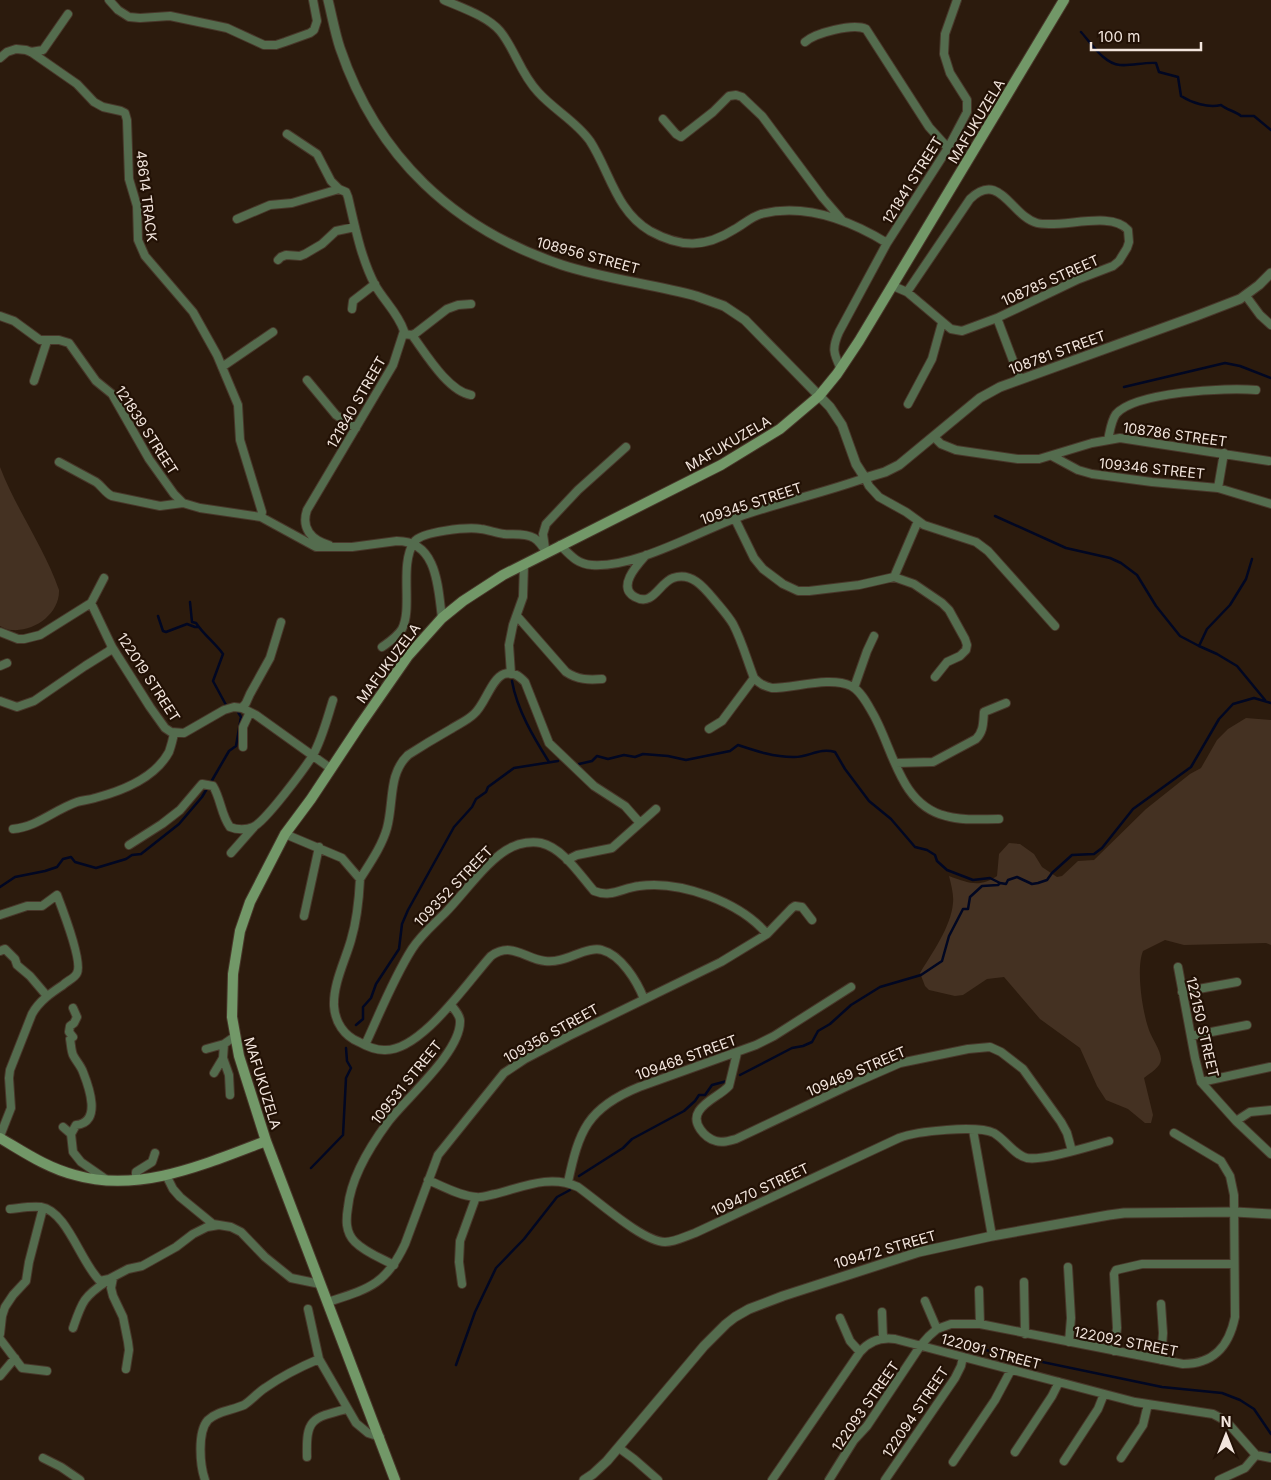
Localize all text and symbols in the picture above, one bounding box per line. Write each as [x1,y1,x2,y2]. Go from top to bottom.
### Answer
scale bar [1091,20,1201,52]
text: 100 m [1098,27,1140,46]
street label: MAFUKUZELA [944,75,1008,166]
street label: 121841 STREET [878,133,946,227]
street label: 48614 TRACK [133,149,161,243]
street label: 108956 STREET [535,233,641,277]
street label: 108785 STREET [999,251,1101,309]
street label: 108781 STREET [1006,327,1108,377]
street label: 121840 STREET [323,353,389,451]
street label: 121839 STREET [112,382,182,478]
street label: MAFUKUZELA [682,412,774,474]
street label: 108786 STREET [1122,418,1228,450]
street label: 109346 STREET [1098,454,1206,482]
street label: 109345 STREET [698,478,804,528]
street label: MAFUKUZELA [352,619,424,706]
street label: 122019 STREET [114,629,184,725]
street label: 109352 STREET [410,842,496,930]
street label: 122150 STREET [1183,975,1223,1079]
street label: 109356 STREET [501,1000,601,1066]
street label: 109468 STREET [633,1031,739,1083]
street label: MAFUKUZELA [241,1035,285,1132]
street label: 109531 STREET [367,1037,445,1127]
street label: 109469 STREET [804,1042,908,1100]
street label: 109470 STREET [709,1159,811,1219]
street label: 109472 STREET [832,1226,938,1272]
street label: 122092 STREET [1073,1323,1179,1359]
street label: 122091 STREET [939,1329,1043,1373]
street label: 122093 STREET [828,1358,902,1454]
street label: 122094 STREET [878,1363,952,1461]
north arrow [1201,1410,1251,1460]
text: N [1221,1413,1231,1430]

